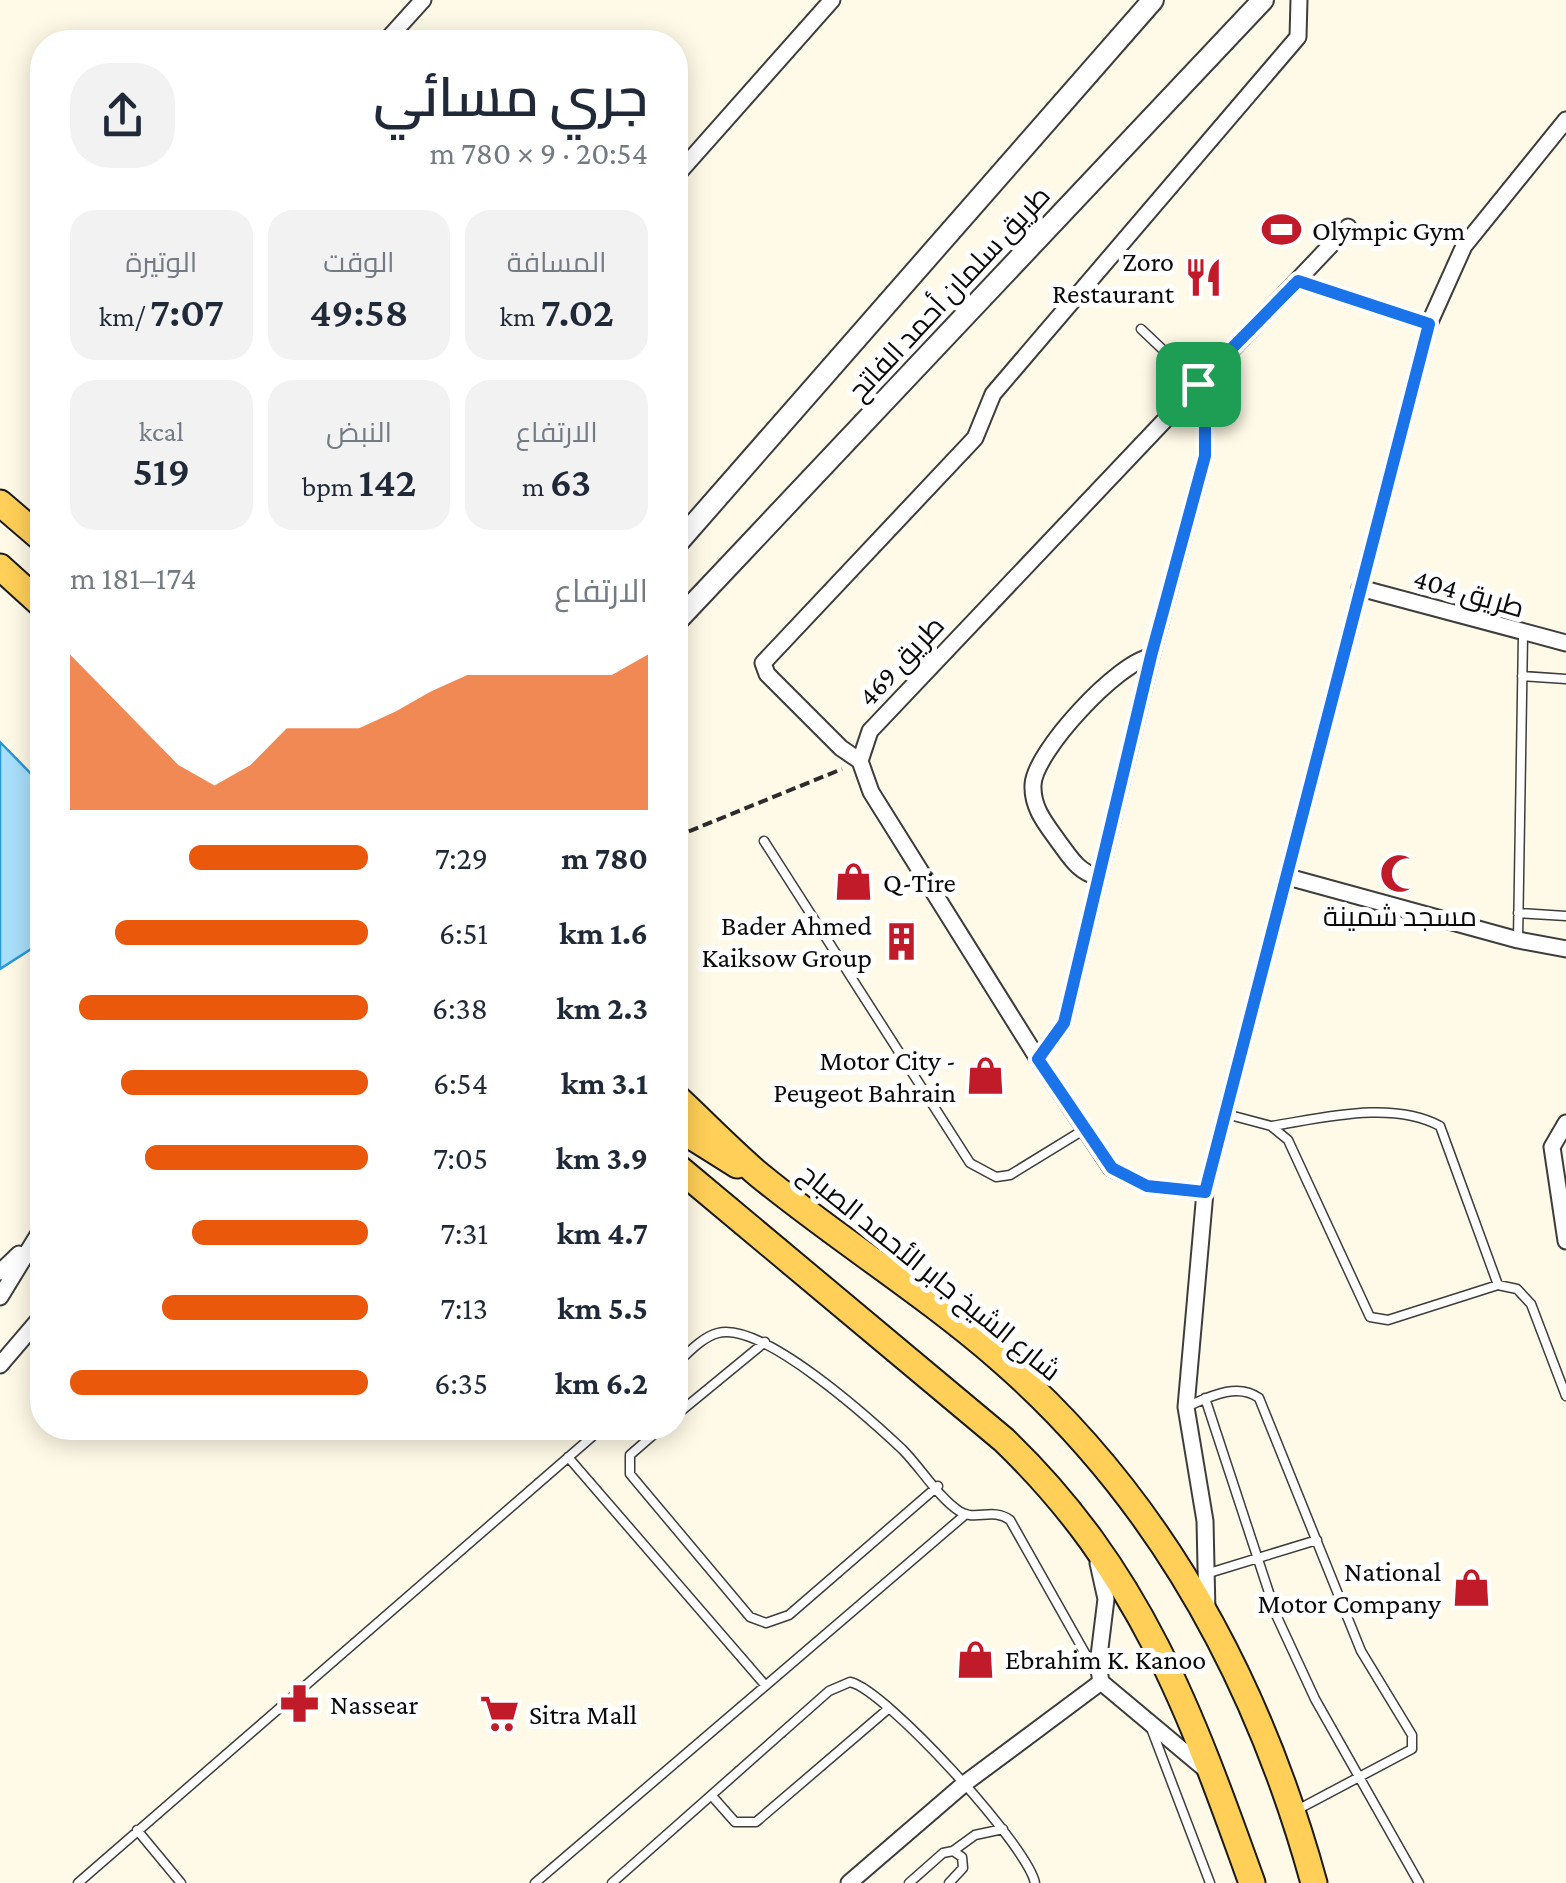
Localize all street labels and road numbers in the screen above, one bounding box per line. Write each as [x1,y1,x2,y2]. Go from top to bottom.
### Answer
street label: طريق سلمان أحمد الفاتح [840,178,1058,408]
street label: طريق 404 [1410,562,1528,625]
street label: طريق 469 [852,610,951,713]
street label: شارع الشيخ جابر الأحمد الصباح [791,1157,1067,1389]

